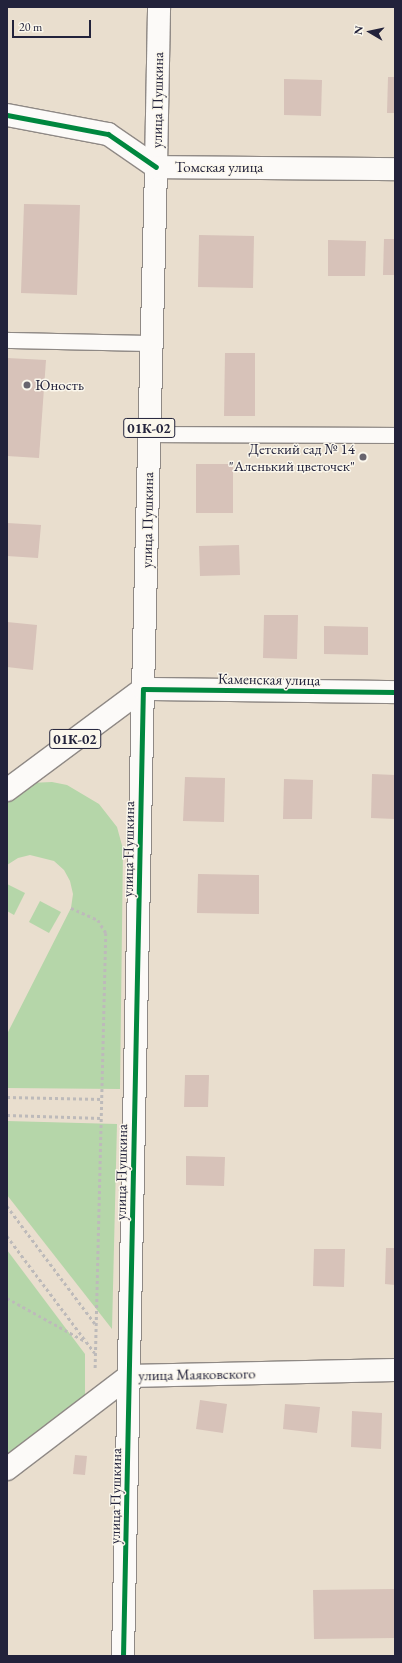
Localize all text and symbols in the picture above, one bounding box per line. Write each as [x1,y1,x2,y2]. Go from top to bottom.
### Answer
scale bar [14,12,93,38]
north arrow [350,12,390,52]
text: 20 m [19,19,42,35]
text: N [351,25,366,36]
street label: улица Пушкина [147,52,167,148]
street label: Томская улица [175,158,263,176]
place label: Юность [35,376,84,394]
marker: Юность [22,380,32,390]
road number: 01К-02 [123,416,175,440]
place label: Детский сад № 14 "Аленький цветочек" [229,439,355,474]
marker: Детский сад № 14 "Аленький цветочек" [358,452,368,462]
street label: улица Пушкина [137,472,157,568]
street label: Каменская улица [218,669,320,689]
road number: 01К-02 [49,727,101,751]
street label: улица Пушкина [118,801,138,897]
street label: улица Пушкина [111,1124,131,1220]
street label: улица Маяковского [138,1364,256,1384]
street label: улица Пушкина [105,1448,125,1544]

